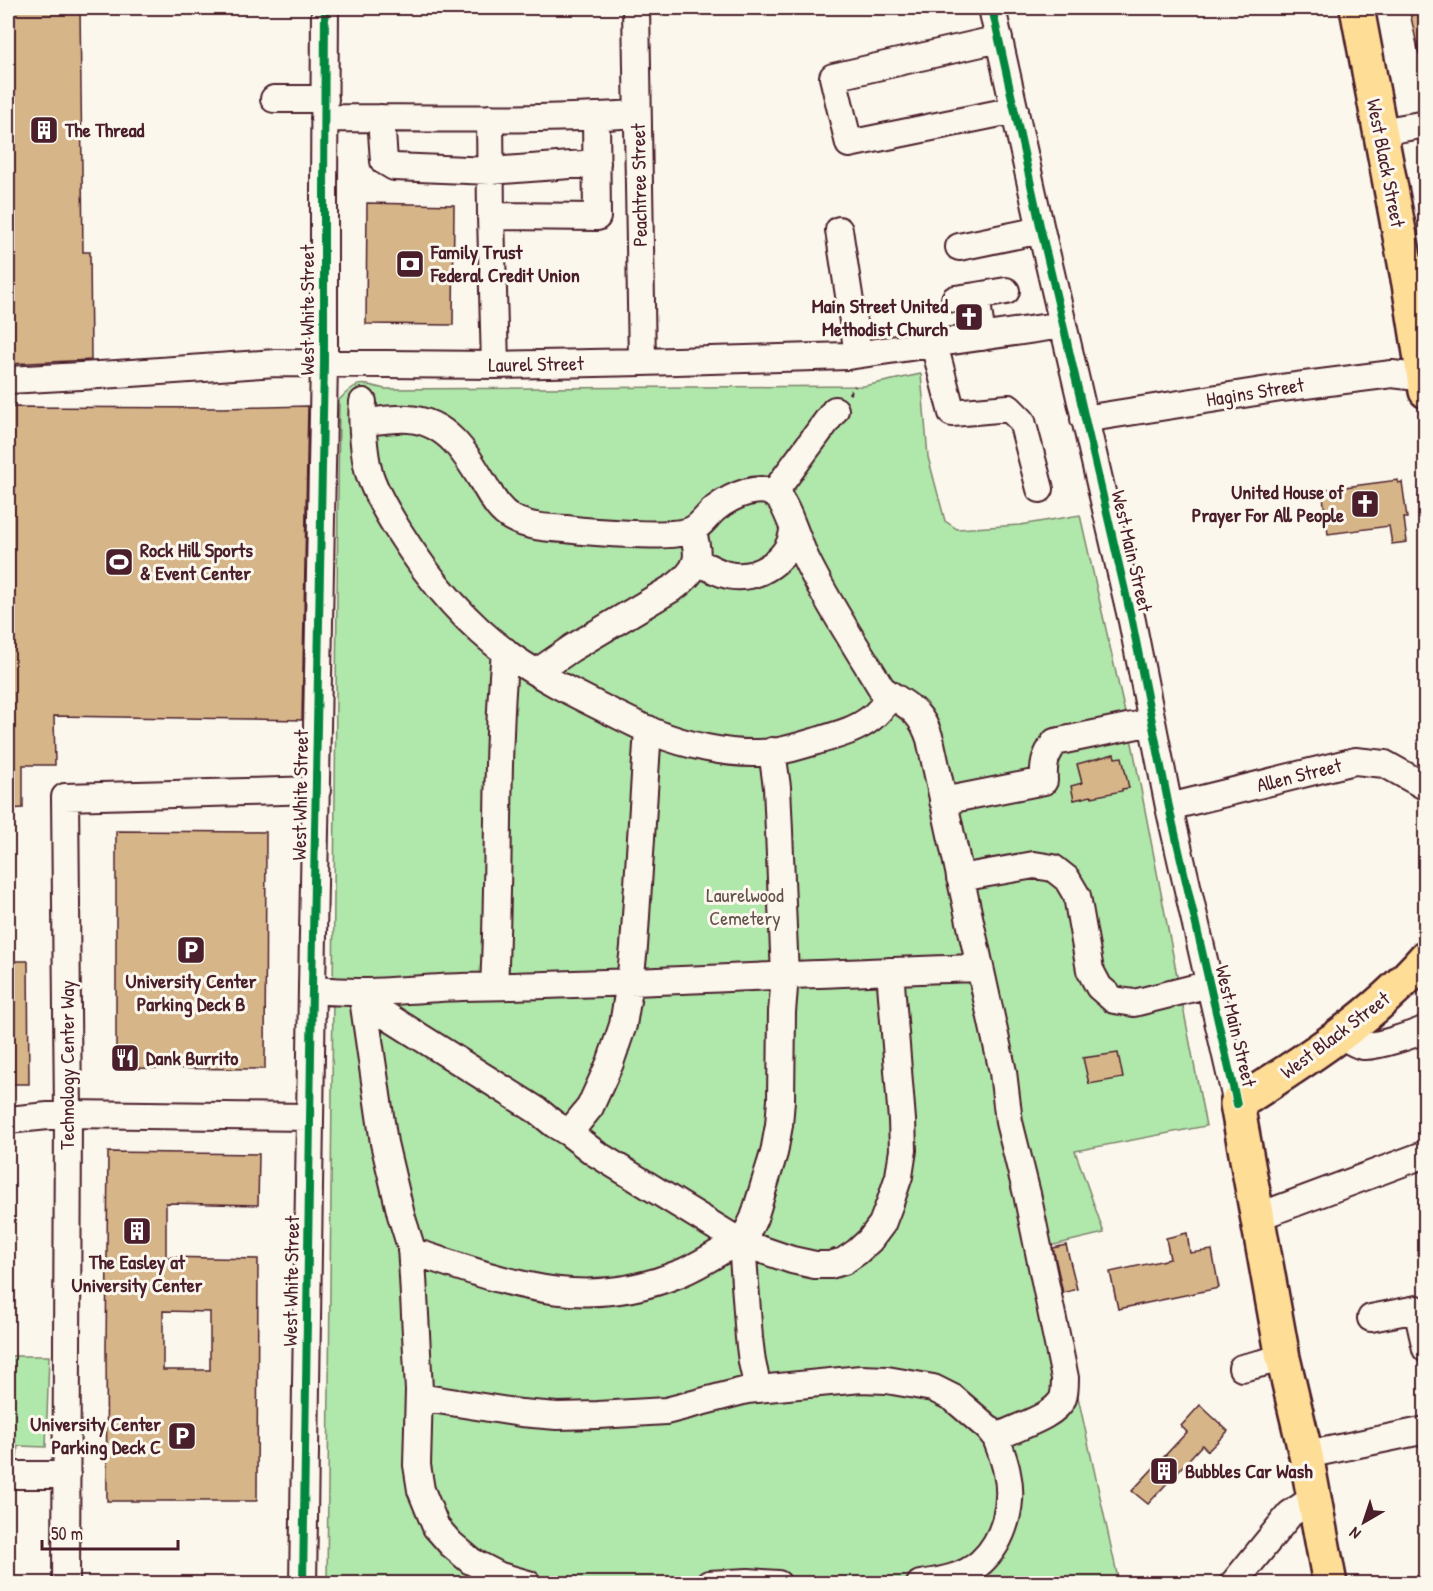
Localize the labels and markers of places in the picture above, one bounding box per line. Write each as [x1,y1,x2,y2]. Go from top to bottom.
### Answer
building icon: The Thread [28,114,60,146]
place label: The Thread [64,116,145,143]
place label: Family Trust Federal Credit Union [430,238,580,288]
bank icon: Family Trust Federal Credit Union [394,248,426,280]
place label: Main Street United Methodist Church [812,292,949,342]
church icon: Main Street United Methodist Church [953,301,985,333]
place label: United House of Prayer For All People [1192,478,1345,529]
church icon: United House of Prayer For All People [1349,488,1381,520]
place label: Rock Hill Sports & Event Center [140,536,253,586]
sports icon: Rock Hill Sports & Event Center [103,546,135,578]
parking icon: University Center Parking Deck B [175,934,207,966]
place label: University Center Parking Deck B [126,967,257,1018]
restaurant icon: Dank Burrito [109,1042,141,1074]
place label: Dank Burrito [146,1044,238,1071]
building icon: The Easley at University Center [121,1215,153,1247]
place label: The Easley at University Center [72,1248,203,1299]
place label: University Center Parking Deck C [30,1410,161,1461]
parking icon: University Center Parking Deck C [166,1420,198,1452]
building icon: Bubbles Car Wash [1148,1455,1180,1487]
place label: Bubbles Car Wash [1185,1457,1313,1484]

